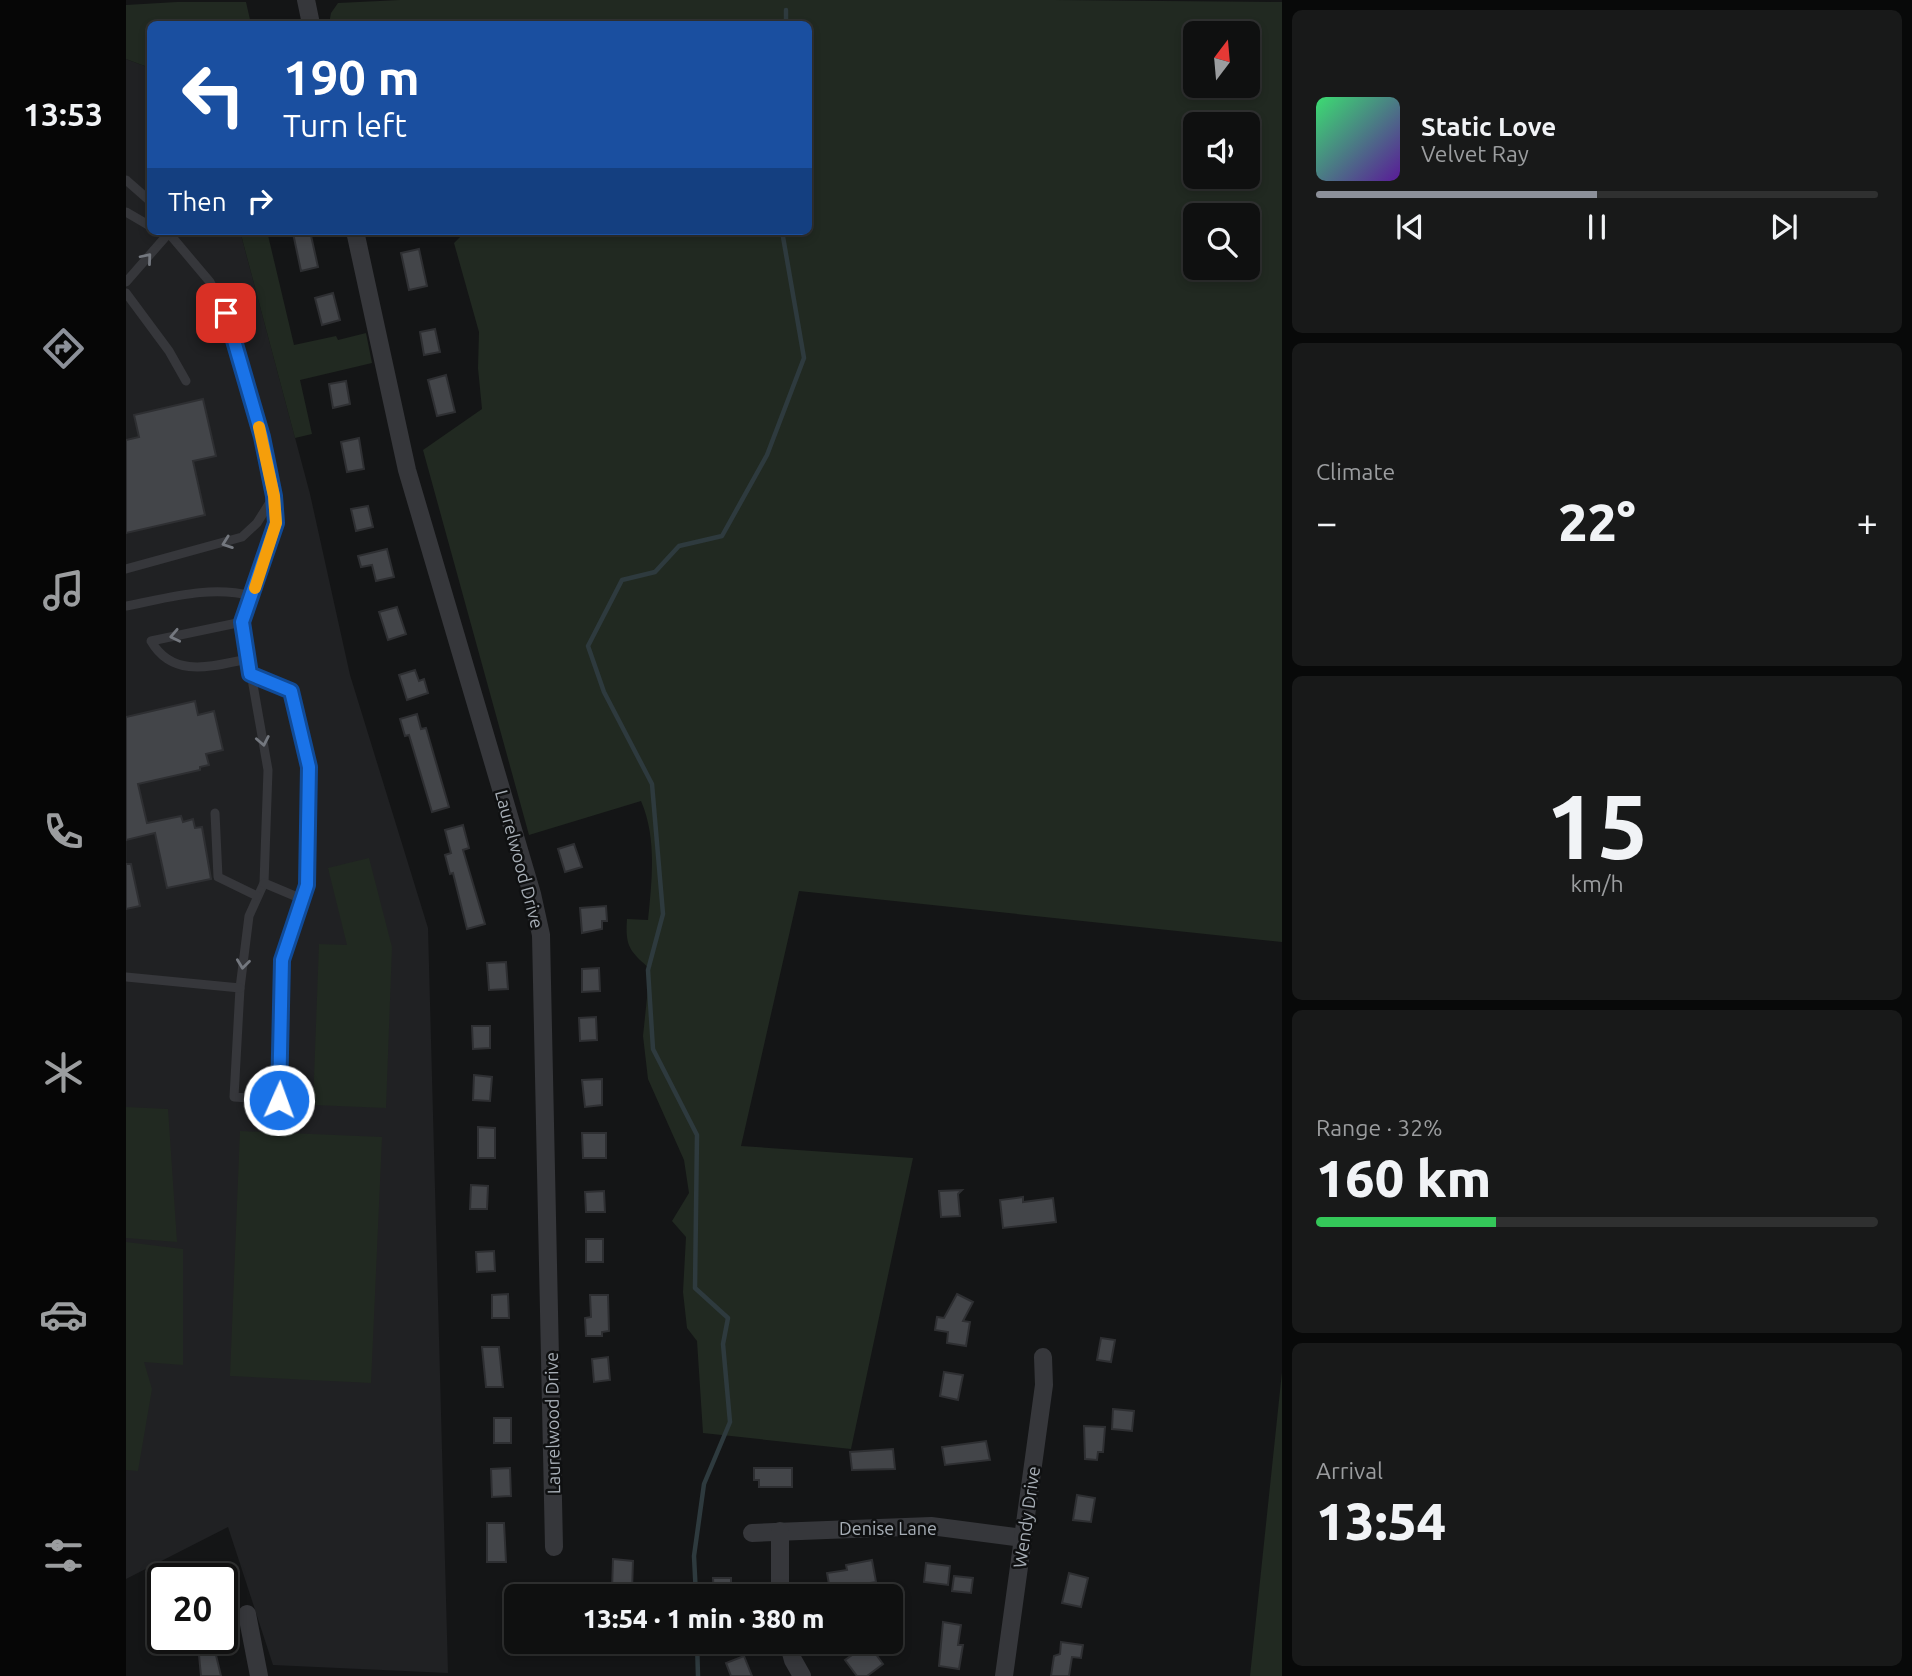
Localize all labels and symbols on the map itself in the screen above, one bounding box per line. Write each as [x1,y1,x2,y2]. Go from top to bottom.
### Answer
north arrow [1183,21,1260,98]
one-way arrow [139,253,151,266]
pin [196,283,256,343]
one-way arrow [222,535,234,549]
one-way arrow [169,627,181,642]
one-way arrow [254,735,269,747]
street label: Laurelwood Drive [492,788,548,930]
one-way arrow [236,958,251,970]
position arrow [242,1063,316,1137]
street label: Laurelwood Drive [541,1352,563,1494]
street label: Wendy Drive [1009,1465,1043,1569]
street label: Denise Lane [839,1518,937,1538]
speed limit sign: 20 [147,1563,238,1654]

